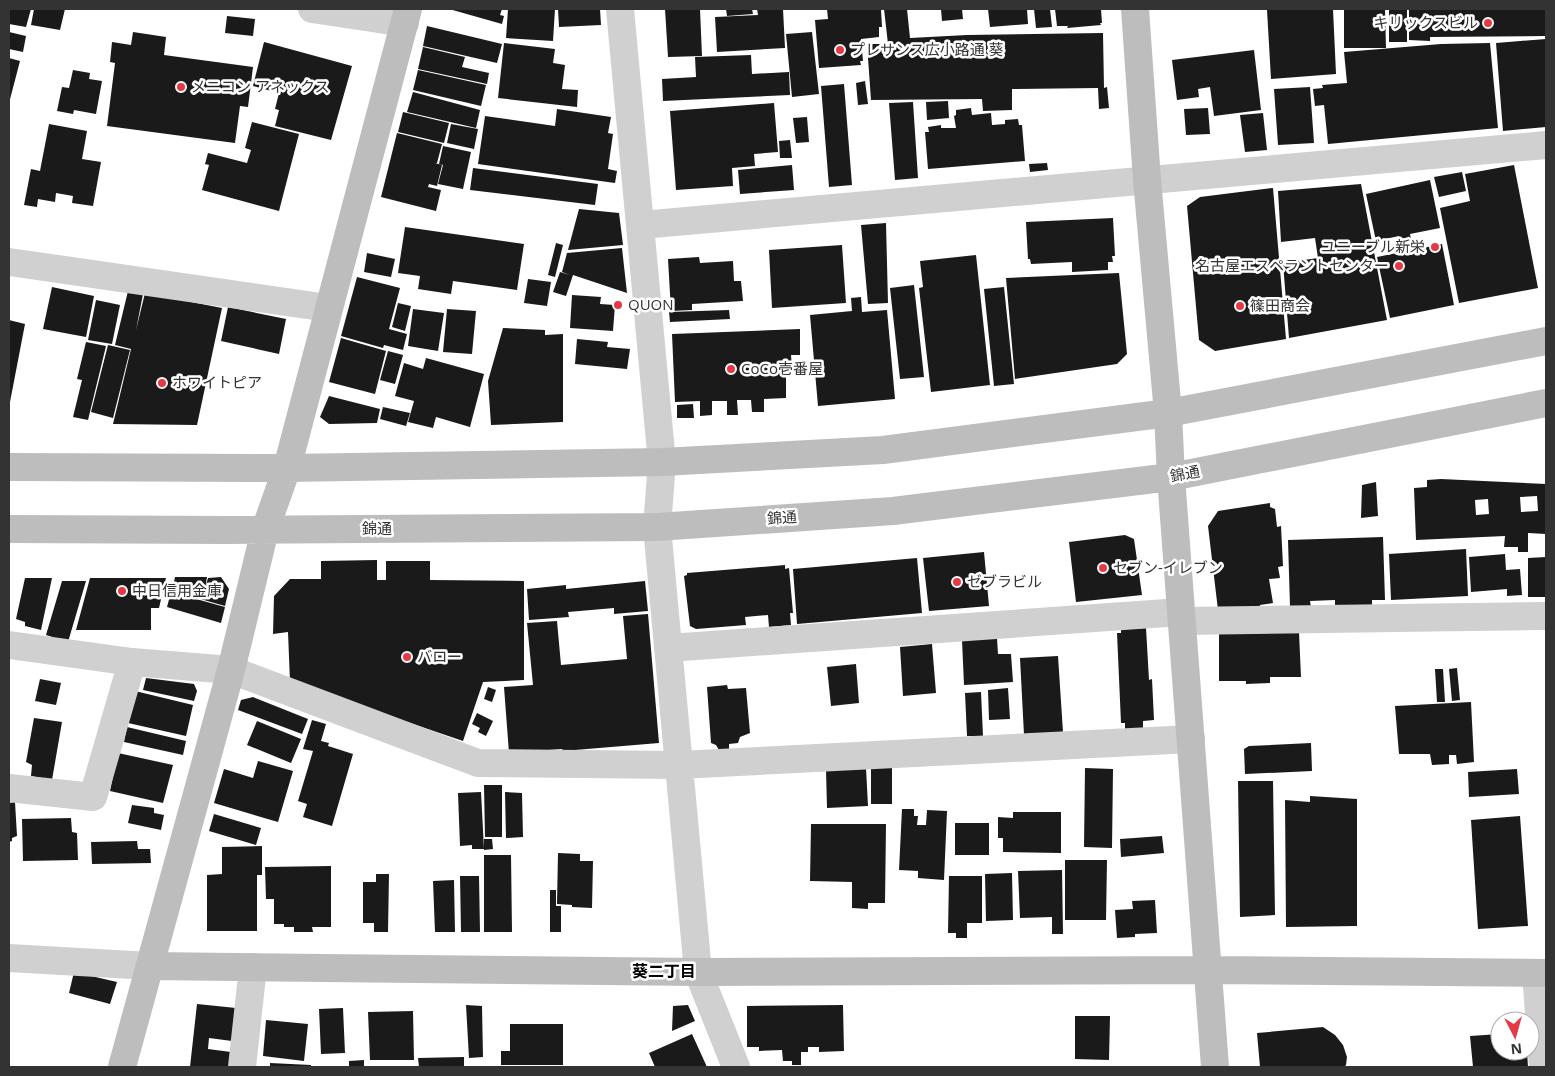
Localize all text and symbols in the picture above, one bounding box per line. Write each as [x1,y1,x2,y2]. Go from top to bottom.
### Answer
place label: キリックスビル [1373,12,1478,32]
marker: キリックスビル [1482,17,1494,29]
place label: プレサンス広小路通 葵 [850,39,1004,59]
marker: プレサンス広小路通 葵 [834,44,846,56]
place label: メニコン アネックス [191,76,329,96]
marker: メニコン アネックス [175,81,187,93]
place label: ユニーブル新栄 [1321,236,1425,256]
marker: ユニーブル新栄 [1429,241,1441,253]
place label: 名古屋エスペラントセンター [1195,255,1389,275]
marker: 名古屋エスペラントセンター [1393,260,1405,272]
place label: QUON [628,294,674,314]
place label: 篠田商会 [1250,295,1310,315]
marker: QUON [612,299,624,311]
marker: 篠田商会 [1234,300,1246,312]
place label: CoCo壱番屋 [741,358,823,378]
marker: CoCo壱番屋 [725,363,737,375]
place label: ホワイトピア [172,372,262,392]
marker: ホワイトピア [156,377,168,389]
street label: 錦通 [1168,460,1201,486]
street label: 錦通 [766,506,798,528]
street label: 錦通 [362,518,392,538]
place label: セブン-イレブン [1113,557,1223,577]
marker: セブン-イレブン [1097,562,1109,574]
place label: ゼブラビル [967,571,1042,591]
marker: ゼブラビル [951,576,963,588]
place label: 中日信用金庫 [132,580,222,600]
marker: 中日信用金庫 [116,585,128,597]
place label: バロー [417,646,462,666]
marker: バロー [401,651,413,663]
district label: 葵二丁目 [632,960,696,982]
north arrow [1490,1011,1540,1061]
text: N [1510,1039,1523,1059]

